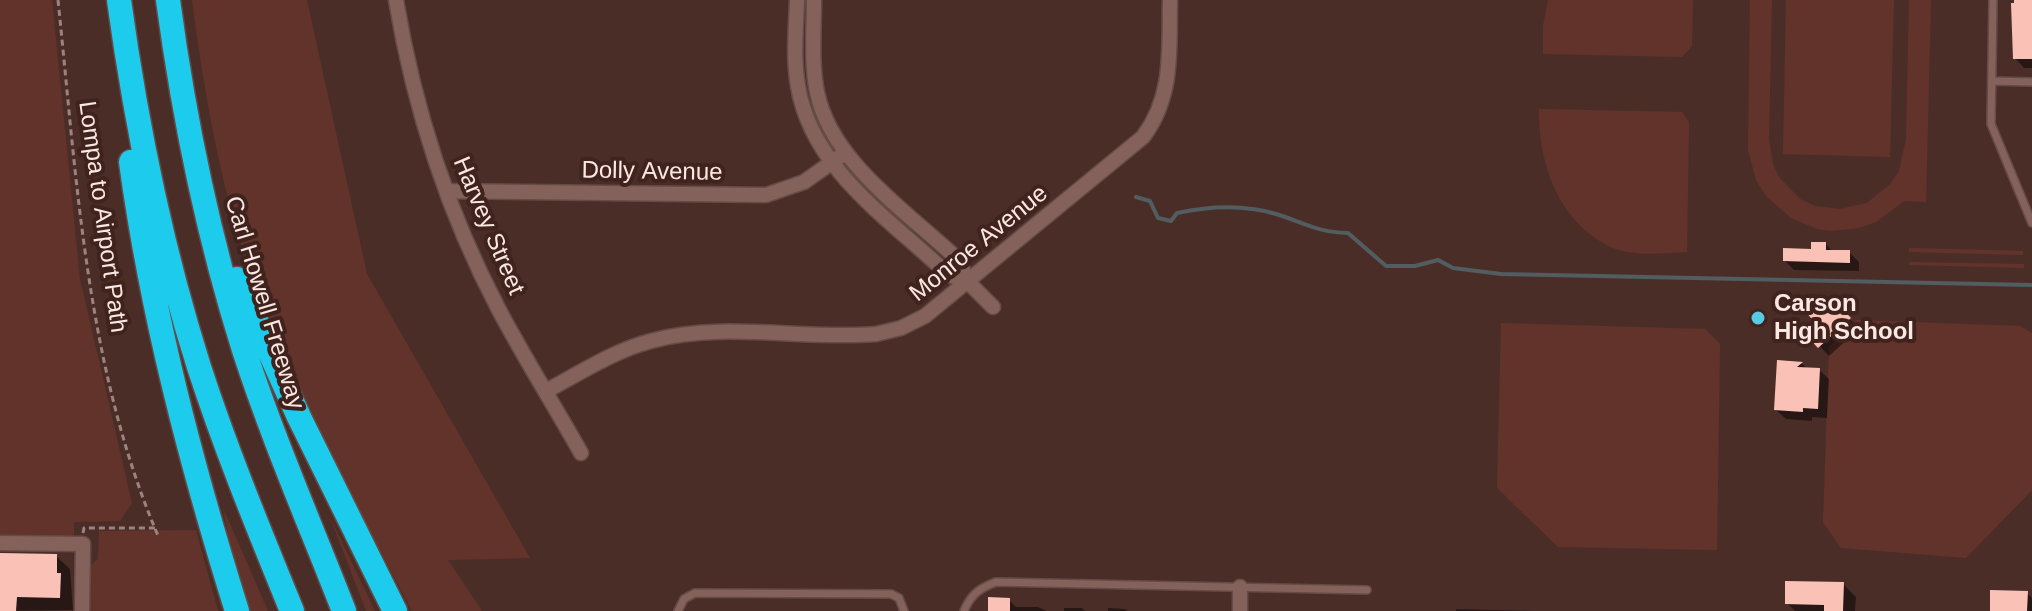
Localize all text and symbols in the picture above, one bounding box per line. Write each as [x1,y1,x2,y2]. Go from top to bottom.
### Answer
street label: Lompa to Airport Path [71,99,133,335]
street label: Harvey Street [446,153,530,299]
street label: Dolly Avenue [581,156,723,188]
street label: Monroe Avenue [904,180,1054,308]
street label: Carl Howell Freeway [218,193,310,413]
place label: Carson High School [1774,290,1914,346]
marker: Carson High School [1749,309,1767,327]

